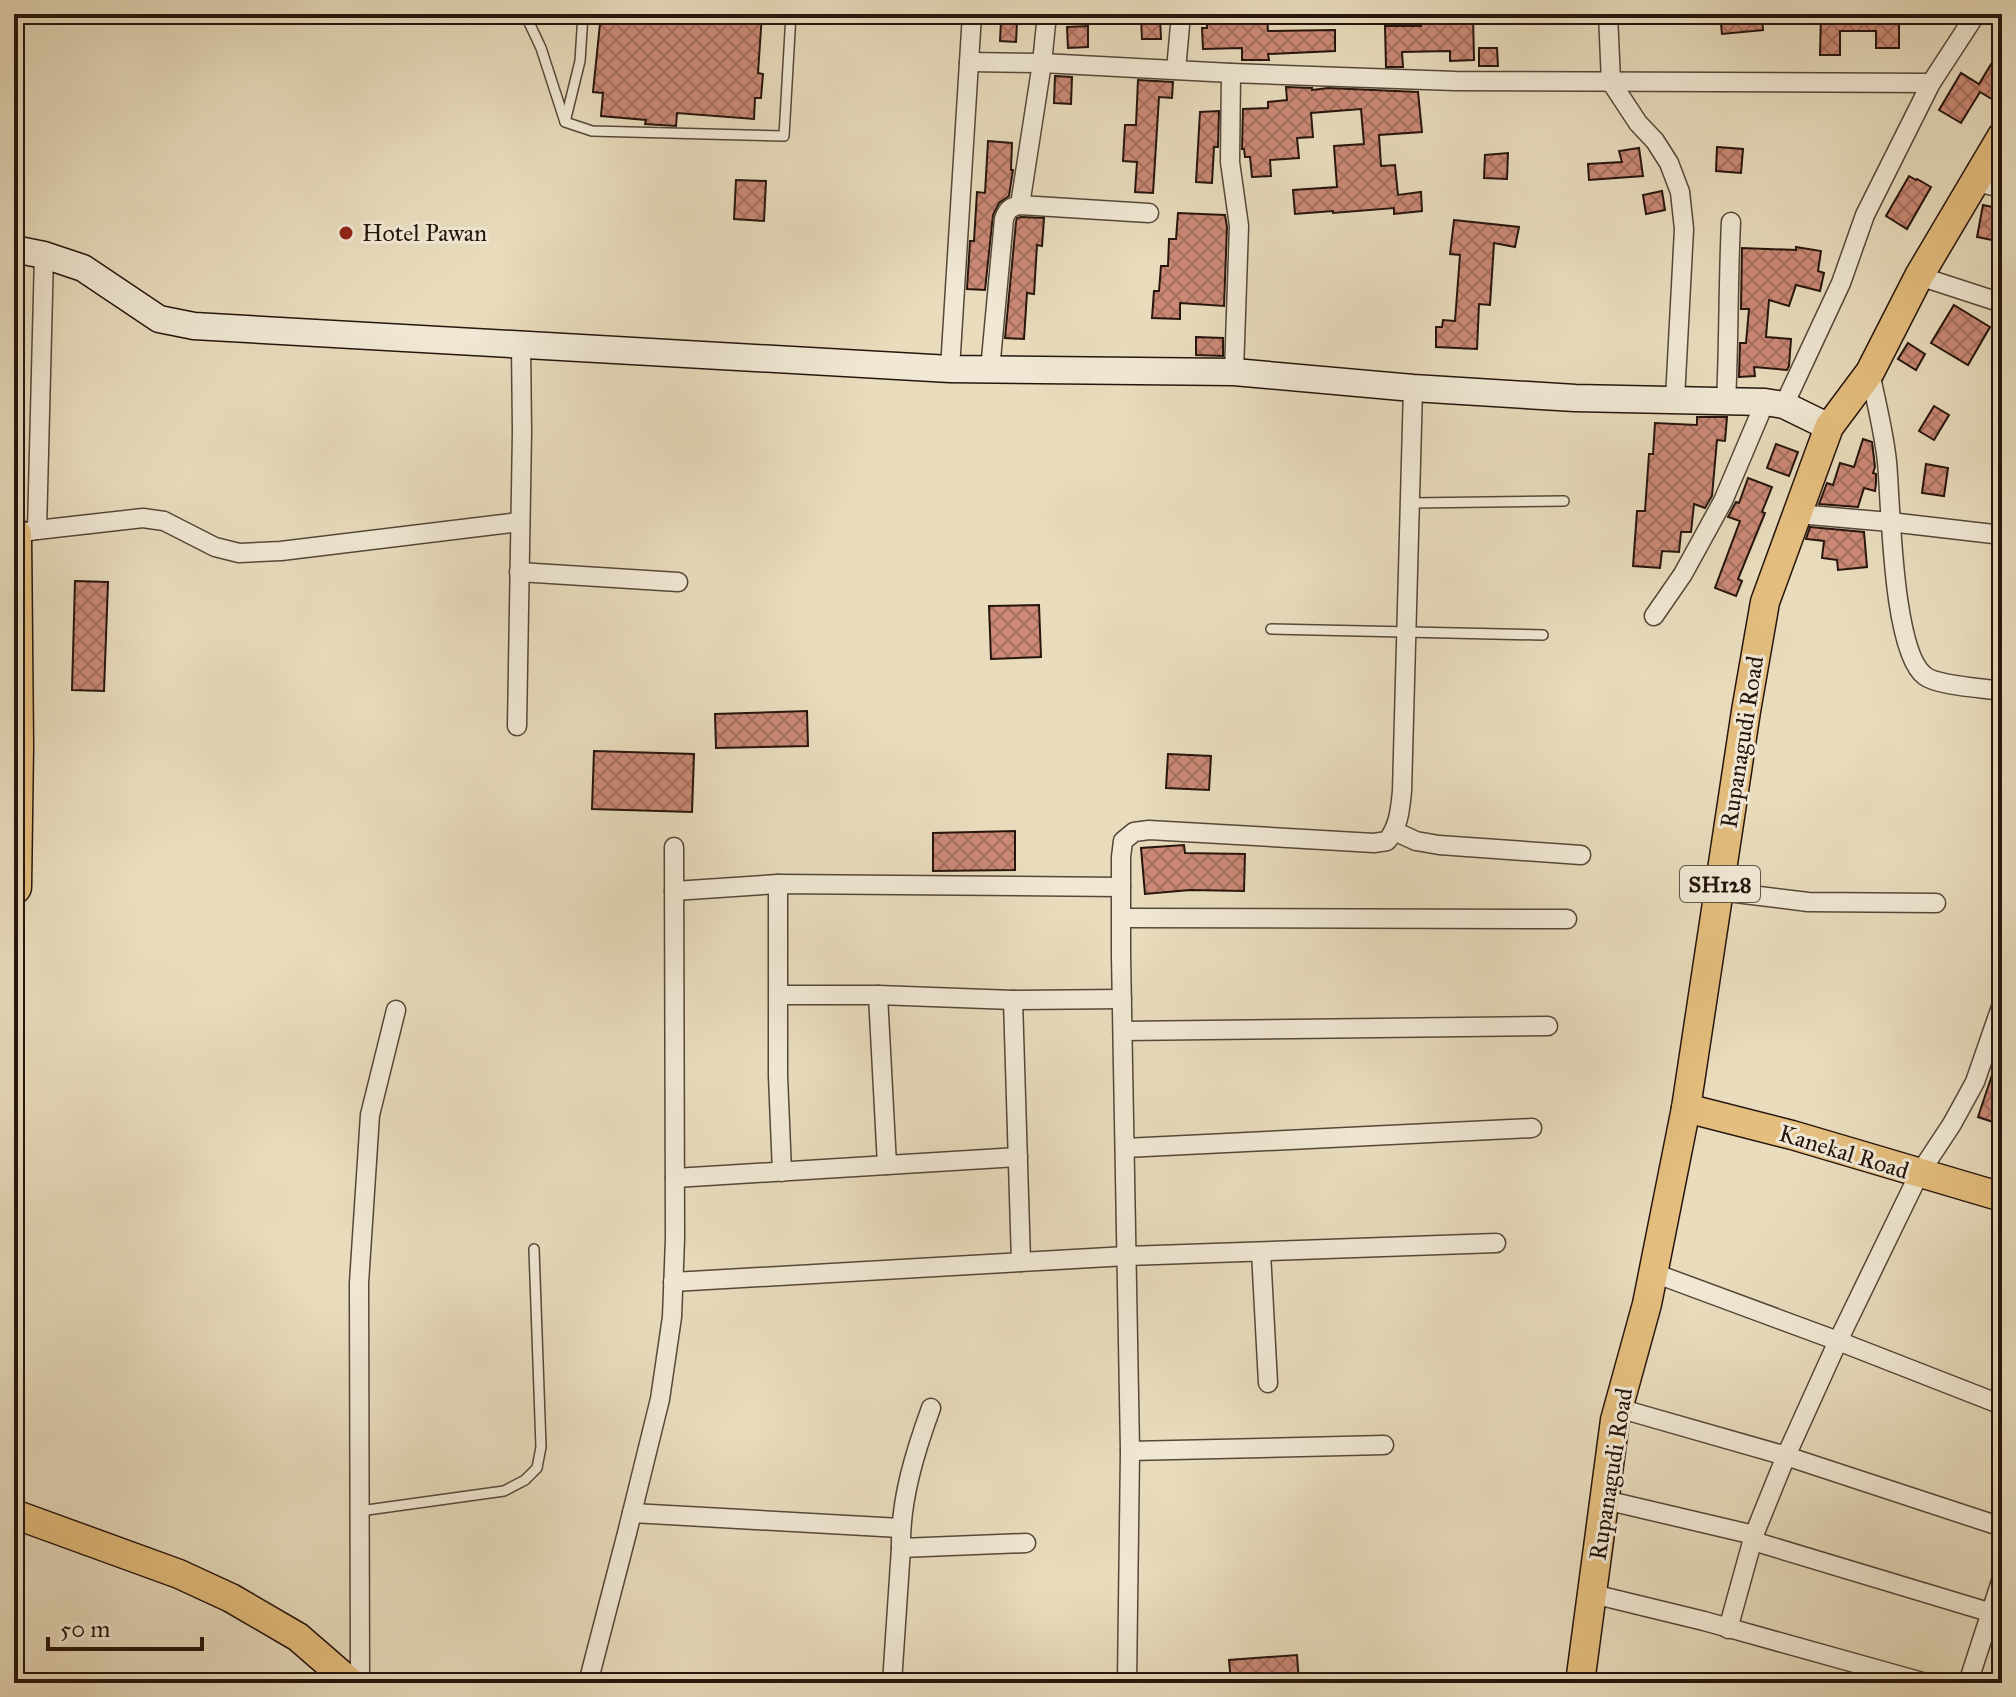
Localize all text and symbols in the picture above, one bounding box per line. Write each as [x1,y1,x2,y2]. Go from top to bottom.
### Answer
place label: Hotel Pawan [362,218,487,248]
marker: Hotel Pawan [337,224,355,242]
street label: Rupanagudi Road [1714,654,1770,830]
road number: SH128 [1680,866,1760,902]
street label: Kanekal Road [1775,1118,1913,1186]
street label: Rupanagudi Road [1583,1386,1639,1562]
scale bar [48,1601,202,1651]
text: 50 m [60,1614,110,1644]

